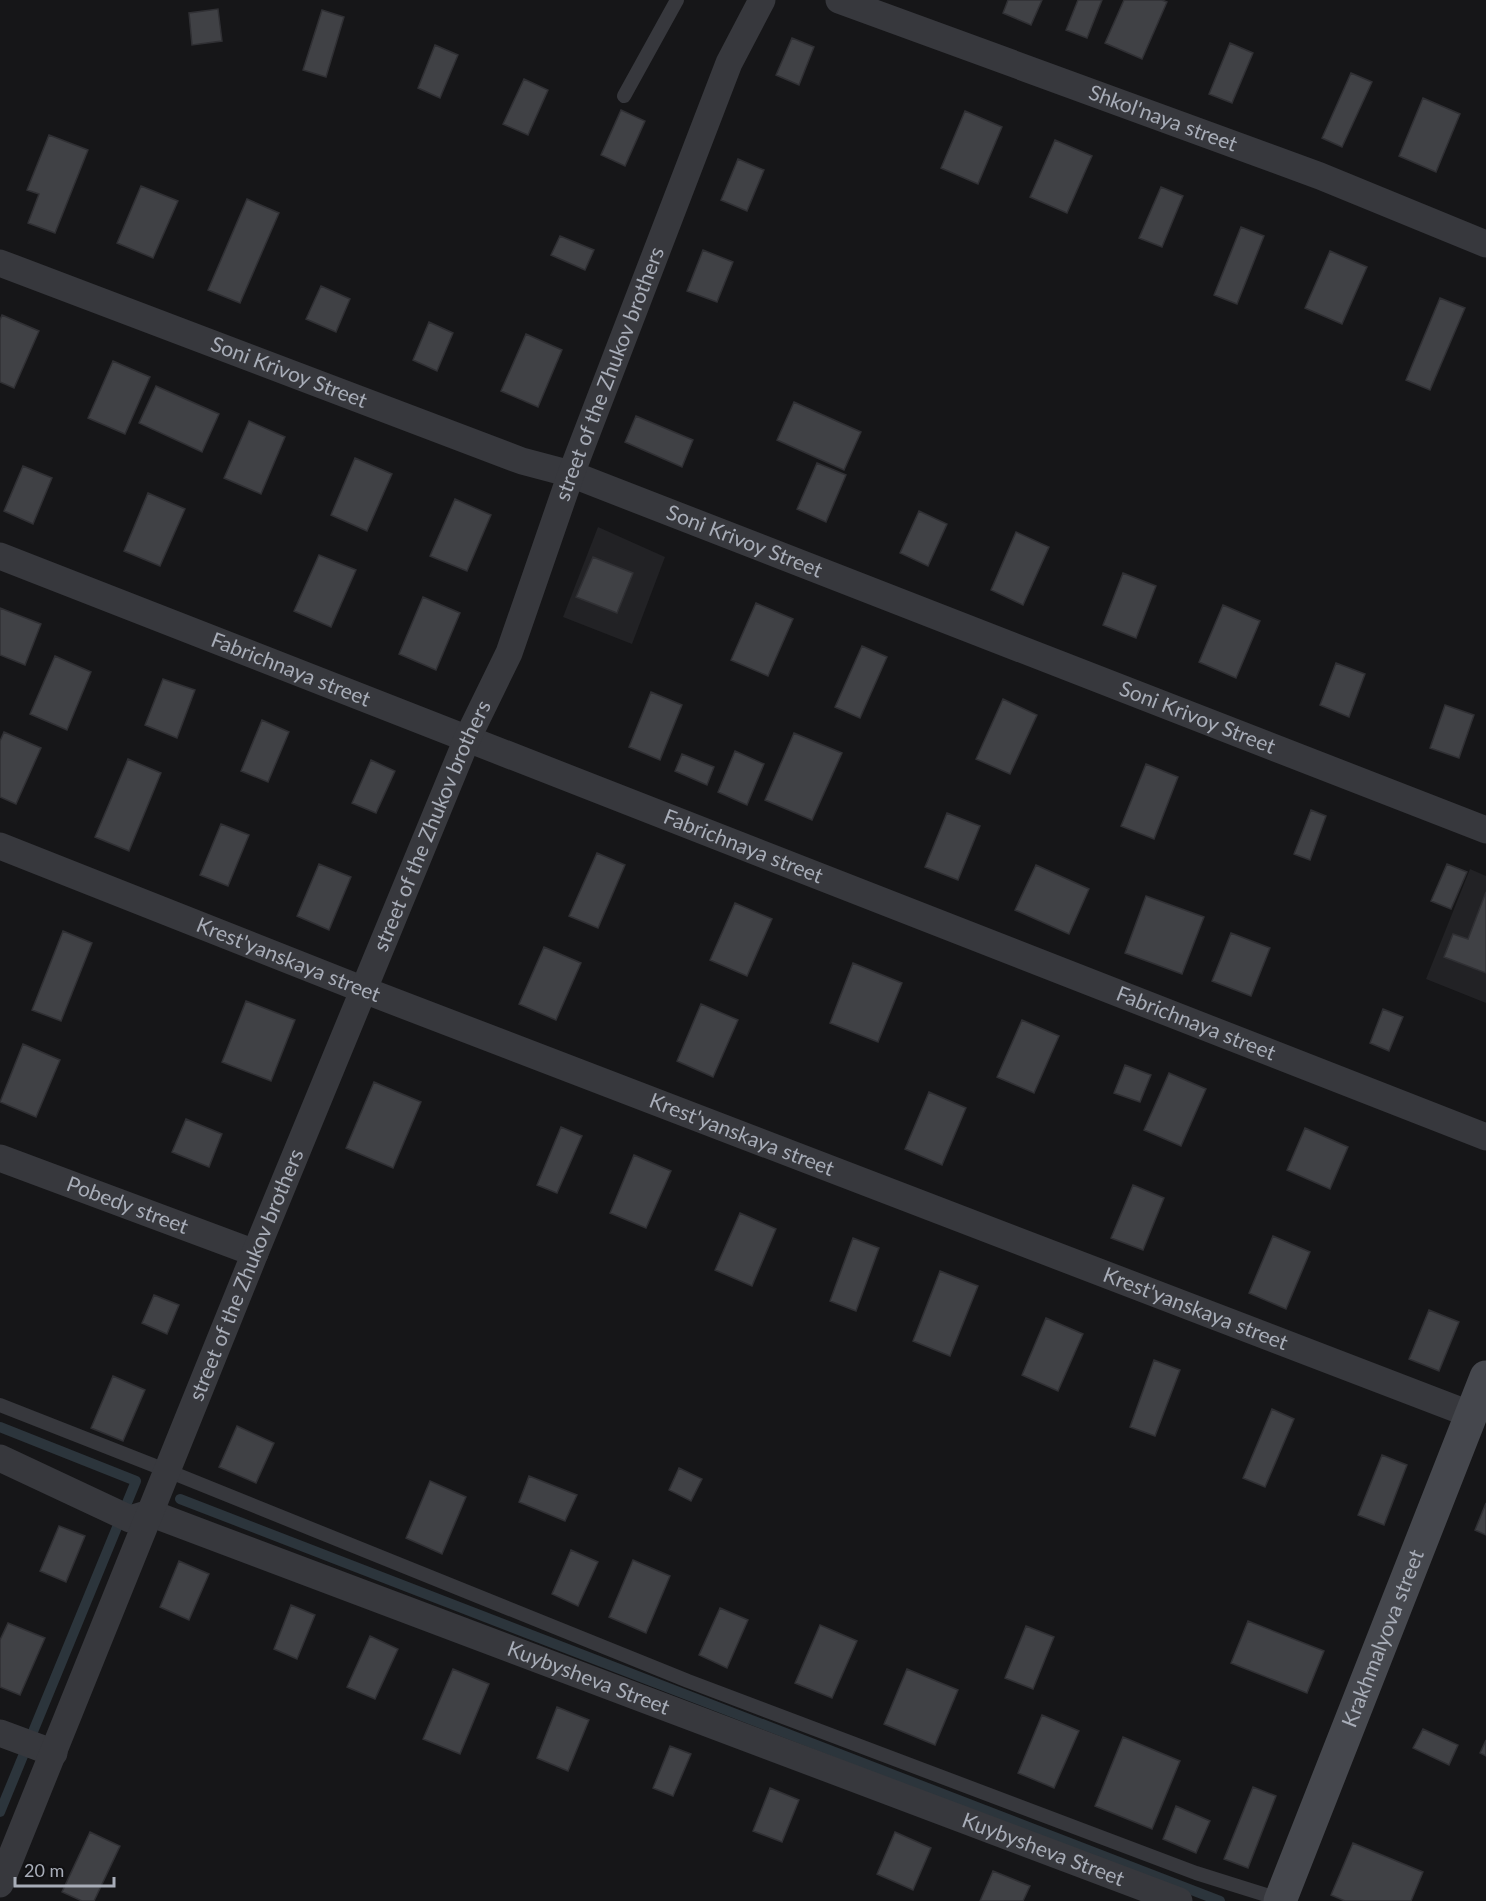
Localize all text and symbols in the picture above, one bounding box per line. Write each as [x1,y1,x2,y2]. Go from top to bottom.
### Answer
street label: Shkol'naya street [1086,79,1242,156]
street label: street of the Zhukov brothers [549,243,668,504]
street label: Soni Krivoy Street [208,330,372,412]
street label: Soni Krivoy Street [663,498,827,582]
street label: Fabrichnaya street [208,626,375,711]
street label: Soni Krivoy Street [1116,675,1280,758]
street label: street of the Zhukov brothers [367,696,495,954]
street label: Fabrichnaya street [661,803,827,888]
street label: Krest'yanskaya street [193,911,385,1006]
street label: Fabrichnaya street [1113,980,1280,1065]
street label: Krest'yanskaya street [646,1087,839,1180]
street label: street of the Zhukov brothers [183,1145,308,1404]
street label: Pobedy street [64,1170,193,1238]
street label: Krest'yanskaya street [1100,1261,1292,1354]
street label: Krakhmalyova street [1336,1545,1428,1731]
street label: Kuybysheva Street [504,1635,674,1719]
street label: Kuybysheva Street [959,1806,1129,1890]
scale bar [15,1850,114,1888]
text: 20 m [24,1859,64,1881]

